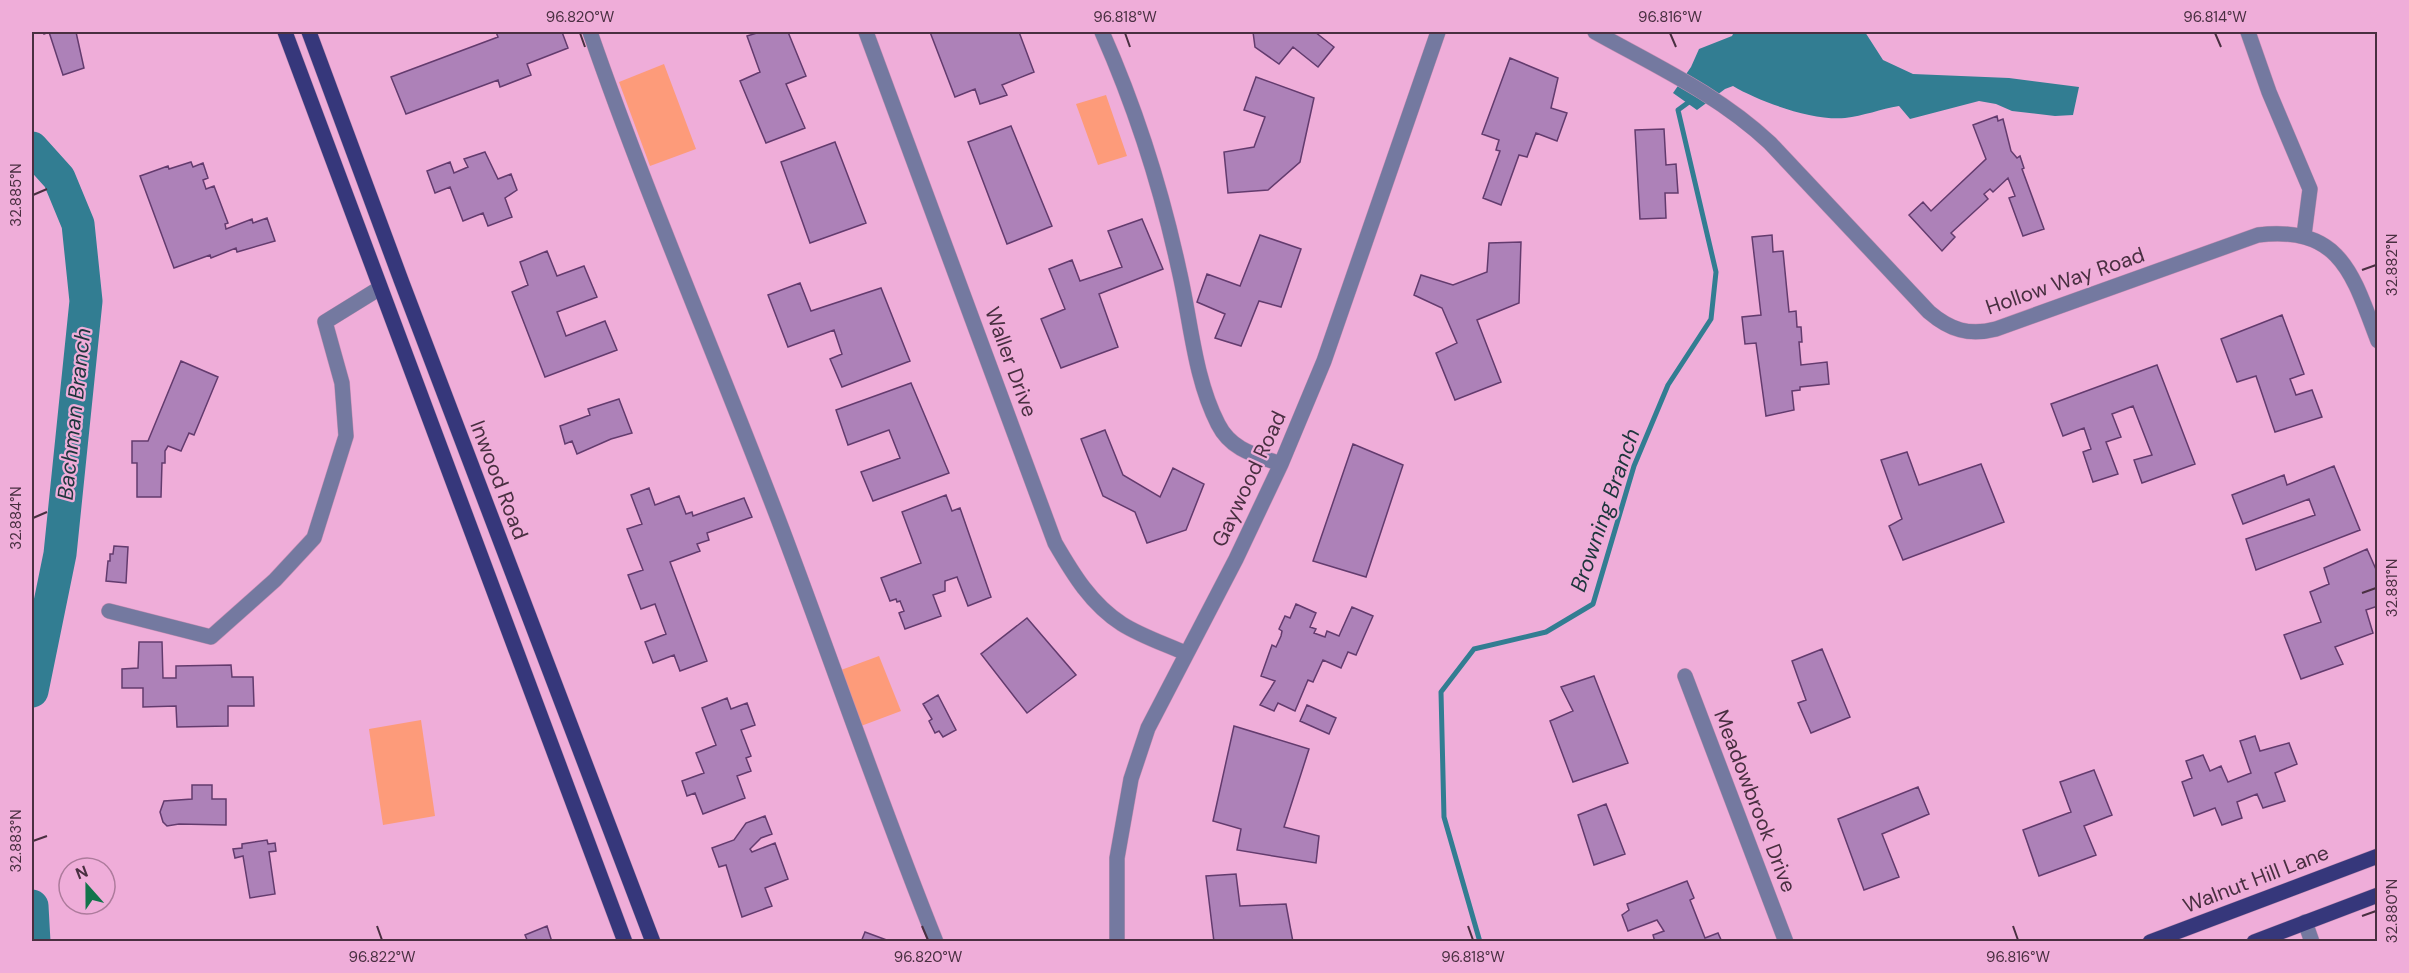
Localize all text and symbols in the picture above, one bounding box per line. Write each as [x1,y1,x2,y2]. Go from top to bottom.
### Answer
text: 96.820°W [546,7,615,27]
text: 96.818°W [1093,7,1157,27]
text: 96.816°W [1638,7,1702,27]
text: 96.814°W [2183,7,2247,27]
text: 32.885°N [6,163,26,227]
text: 32.882°N [2382,234,2402,296]
street label: Hollow Way Road [1982,241,2148,321]
street label: Waller Drive [978,303,1044,421]
water label: Bachman Branch [51,327,97,501]
street label: Gaywood Road [1205,407,1293,551]
street label: Inwood Road [464,417,534,543]
water label: Browning Branch [1563,425,1647,595]
text: 32.884°N [6,486,26,550]
text: 32.881°N [2382,559,2402,617]
street label: Meadowbrook Drive [1707,706,1803,896]
text: 32.883°N [6,809,26,873]
street label: Walnut Hill Lane [2179,838,2333,920]
north arrow [57,856,117,916]
text: N [73,861,91,884]
text: 32.880°N [2382,879,2402,943]
text: 96.822°W [348,947,416,967]
text: 96.820°W [894,947,963,967]
text: 96.818°W [1441,947,1505,967]
text: 96.816°W [1986,947,2050,967]

